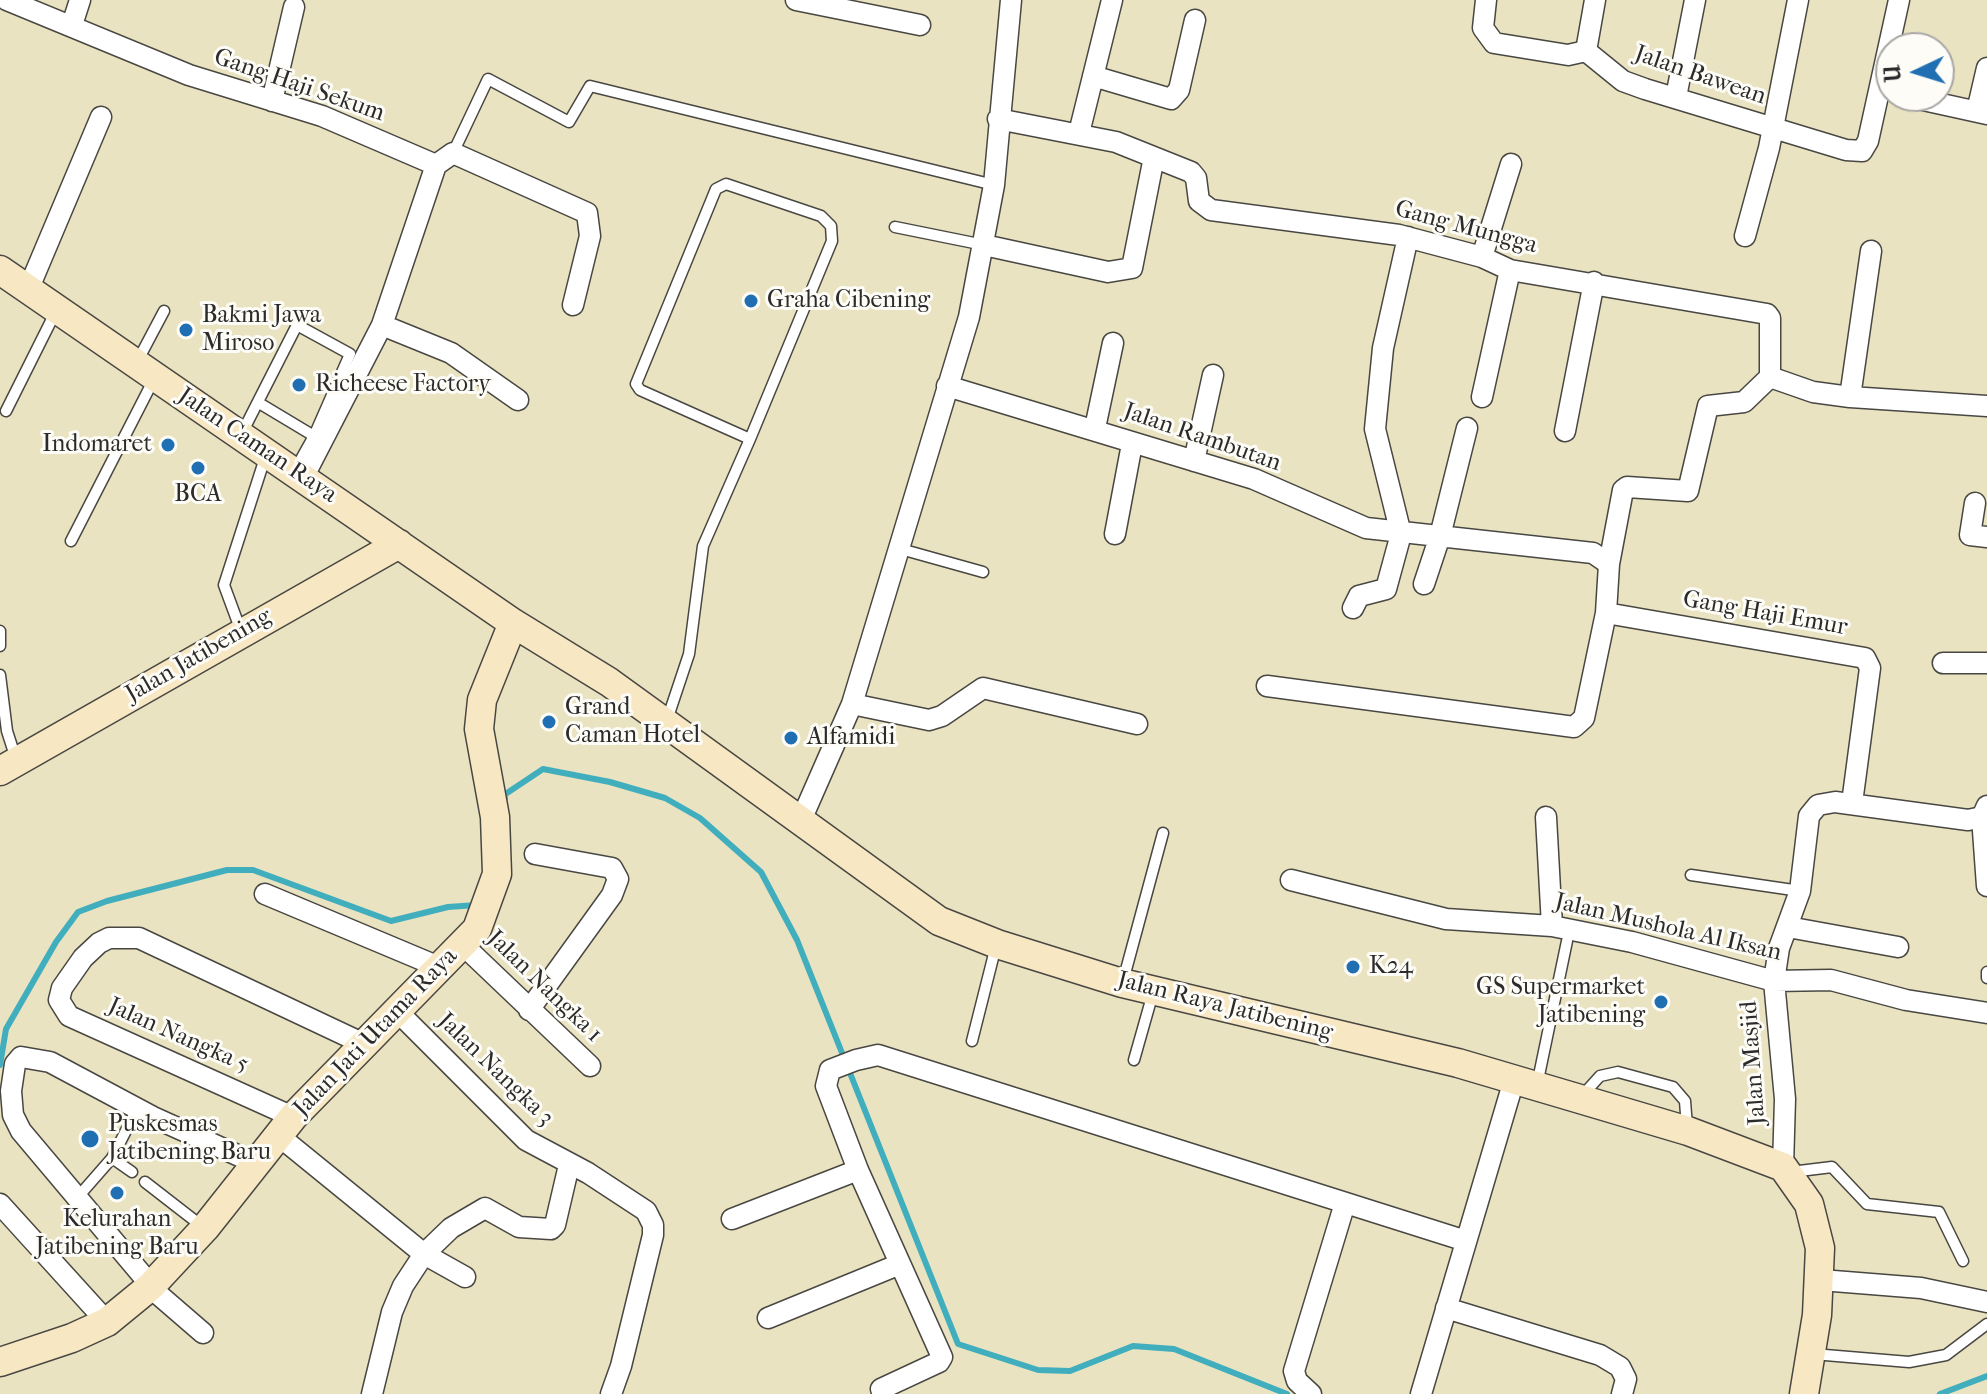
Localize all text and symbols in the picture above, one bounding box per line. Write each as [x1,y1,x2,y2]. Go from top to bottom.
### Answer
north arrow [1875,32,1955,112]
street label: Jalan Bawean [1631,40,1769,112]
street label: Gang Haji Sekum [210,43,388,129]
text: U [1879,64,1907,83]
street label: Gang Mungga [1392,195,1540,261]
place label: Graha Cibening [767,287,930,315]
marker: Graha Cibening [742,292,760,310]
place label: Bakmi Jawa Miroso [202,302,321,358]
marker: Bakmi Jawa Miroso [177,321,195,339]
place label: Richeese Factory [315,371,491,399]
marker: Richeese Factory [290,376,308,394]
street label: Jalan Caman Raya [172,382,342,510]
street label: Jalan Rambutan [1119,398,1285,478]
place label: Indomaret [42,431,152,459]
marker: Indomaret [159,436,177,454]
marker: BCA [189,459,207,477]
place label: BCA [174,481,222,509]
street label: Gang Haji Emur [1680,585,1850,643]
street label: Jalan Jatibening [121,603,277,709]
place label: Grand Caman Hotel [565,694,700,750]
marker: Grand Caman Hotel [540,713,558,731]
place label: Alfamidi [807,724,895,752]
marker: Alfamidi [782,729,800,747]
street label: Jalan Mushola Al Iksan [1552,888,1784,968]
street label: Jalan Nangka 1 [480,925,608,1049]
street label: Jalan Jati Utama Raya [288,943,464,1123]
place label: K24 [1369,953,1413,981]
marker: K24 [1344,958,1362,976]
street label: Jalan Raya Jatibening [1114,966,1336,1048]
place label: GS Supermarket Jatibening [1476,974,1645,1030]
street label: Jalan Nangka 5 [103,992,253,1080]
marker: GS Supermarket Jatibening [1652,993,1670,1011]
street label: Jalan Masjid [1735,1000,1773,1126]
street label: Jalan Nangka 3 [431,1007,559,1133]
place label: Puskesmas Jatibening Baru [108,1111,271,1167]
marker: Puskesmas Jatibening Baru [79,1128,101,1150]
marker: Kelurahan Jatibening Baru [108,1184,126,1202]
place label: Kelurahan Jatibening Baru [35,1206,199,1262]

